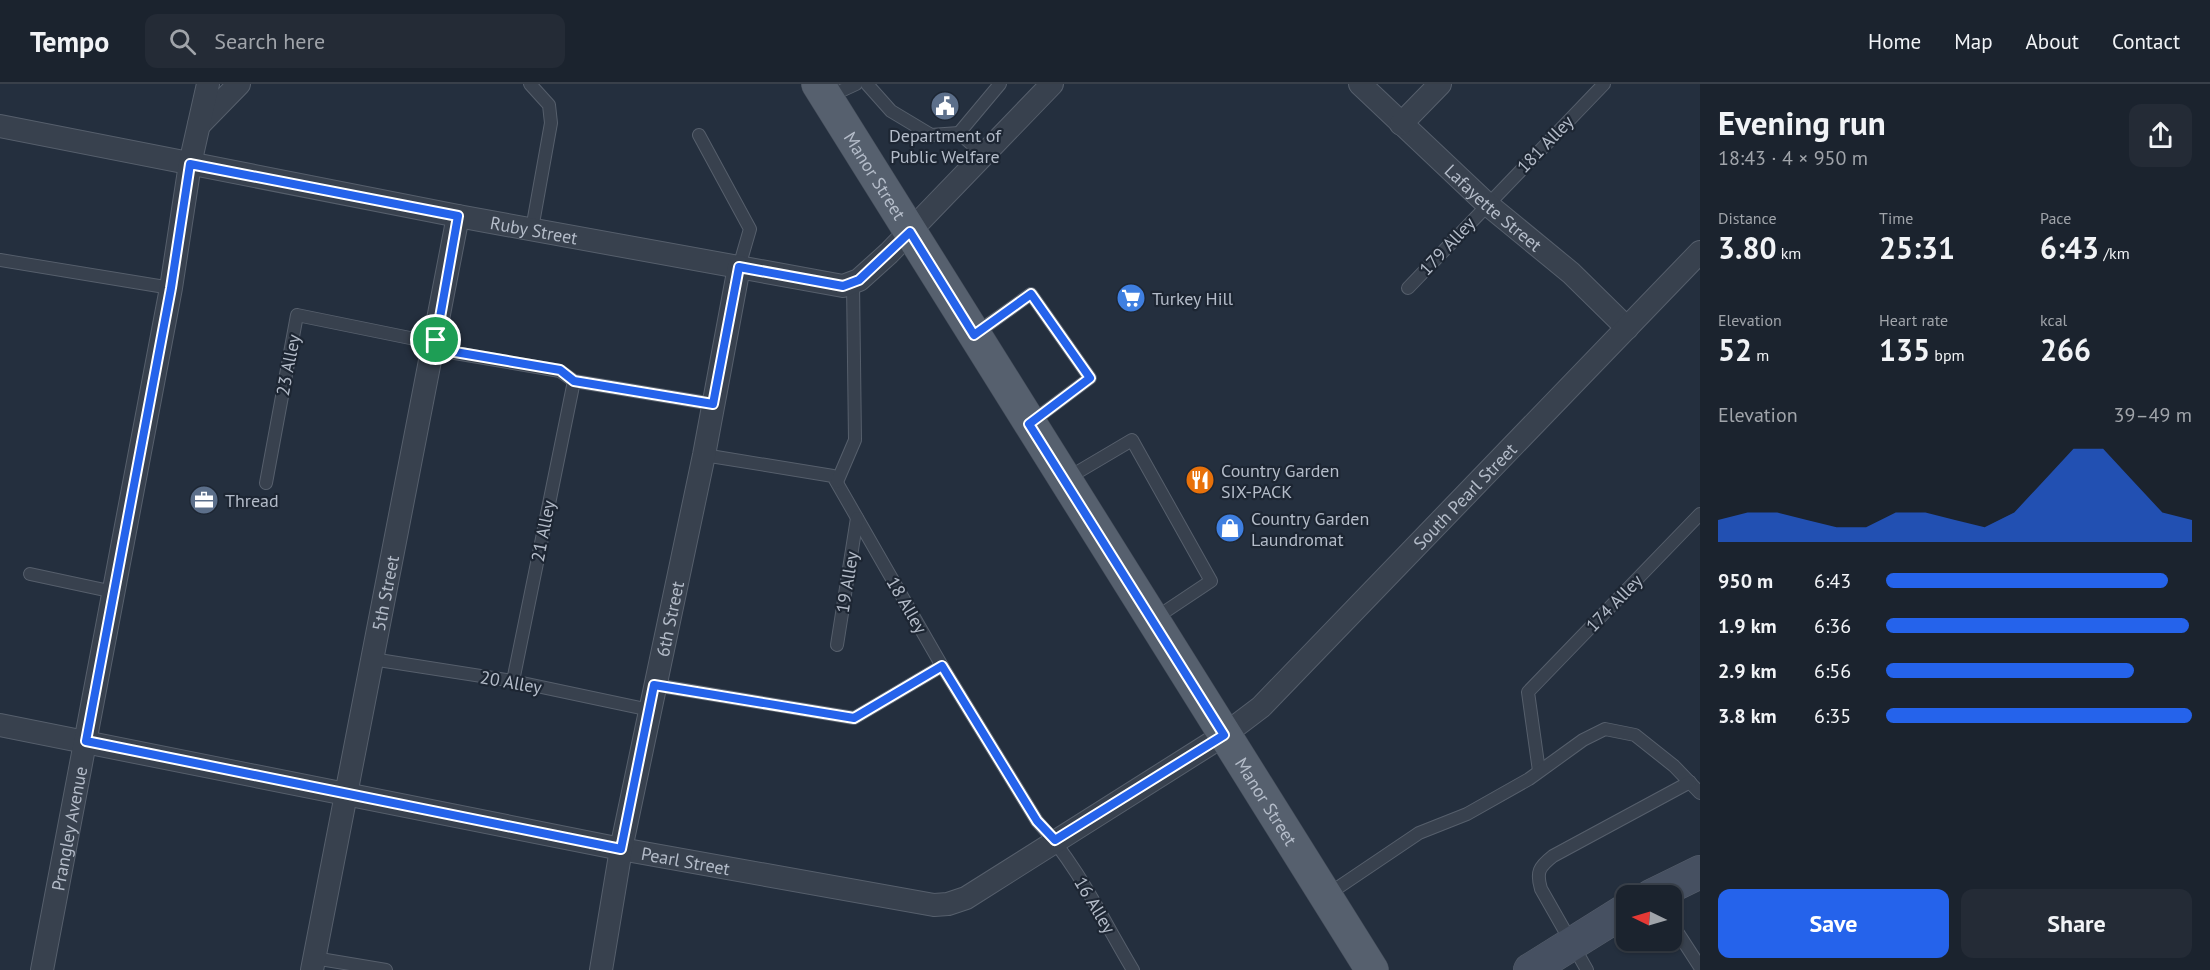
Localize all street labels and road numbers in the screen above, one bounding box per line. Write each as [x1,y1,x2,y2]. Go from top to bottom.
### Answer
street label: 181 Alley [1512,110,1579,178]
street label: Manor Street [839,127,911,224]
street label: Lafayette Street [1440,159,1547,256]
street label: Ruby Street [488,211,580,249]
street label: 179 Alley [1414,211,1480,280]
street label: 23 Alley [271,332,305,398]
street label: South Pearl Street [1408,438,1521,554]
street label: 21 Alley [526,498,560,564]
street label: 19 Alley [831,549,863,614]
street label: 5th Street [366,553,404,633]
street label: 174 Alley [1581,569,1648,637]
street label: 18 Alley [882,572,933,638]
street label: 6th Street [650,579,689,659]
street label: 20 Alley [478,665,544,699]
street label: Manor Street [1230,753,1303,850]
street label: Prangley Avenue [46,764,92,893]
street label: Pearl Street [640,841,732,880]
street label: 16 Alley [1069,872,1121,938]

